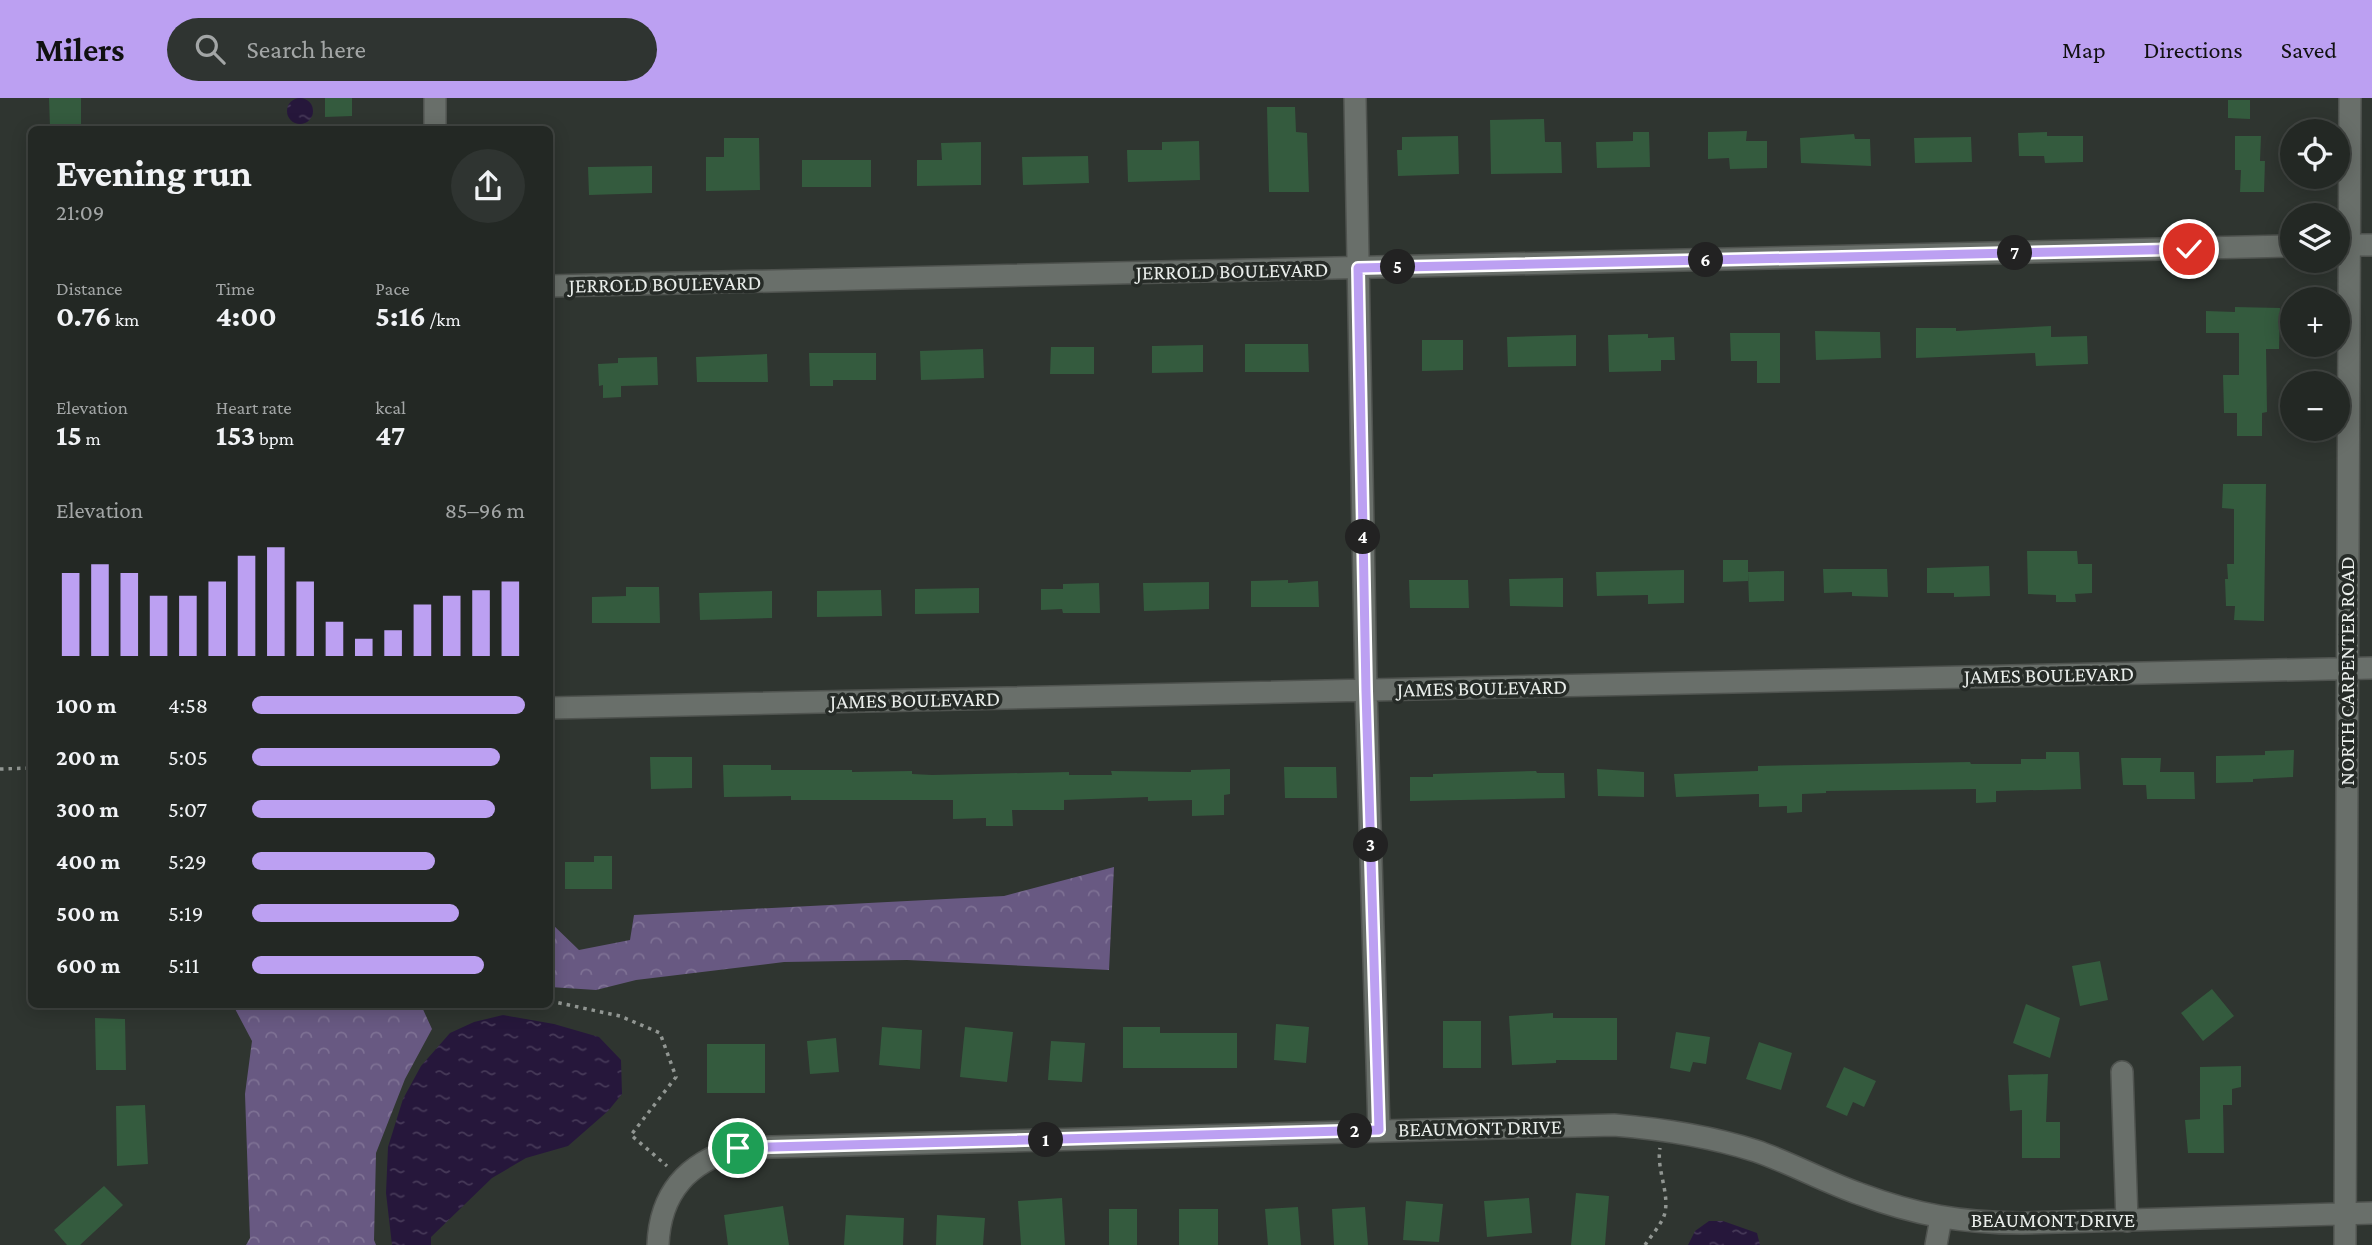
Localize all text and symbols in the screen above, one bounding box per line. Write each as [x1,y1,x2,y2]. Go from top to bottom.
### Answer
search box [167,18,657,81]
icon: search [191,30,229,68]
text: Milers [35,31,125,68]
text: Search here [247,35,366,64]
text: Map [2062,36,2106,63]
text: Directions [2144,36,2243,63]
text: Saved [2281,36,2337,63]
map controls [2280,119,2350,441]
button: locate [2280,119,2350,189]
button: share [451,149,525,223]
text: Evening run [56,152,252,194]
text: 21:09 [56,199,105,225]
button: layers [2280,203,2350,273]
pin [2159,219,2219,279]
icon: check [2170,230,2208,268]
pin: 7 [1997,236,2032,270]
pin: 6 [1688,242,1724,278]
text: 7 [2010,242,2019,263]
text: 6 [1700,249,1711,270]
pin: 5 [1380,250,1416,284]
text: 5 [1393,256,1402,277]
street label: JERROLD BOULEVARD [1133,257,1329,285]
street label: JERROLD BOULEVARD [566,270,762,298]
text: Distance [56,278,122,299]
text: Time [216,278,255,299]
text: Pace [375,278,410,299]
button: + [2280,287,2350,357]
text: 0.76 [56,299,111,332]
text: 4:00 [216,299,277,332]
text: 5:16 [375,299,426,332]
text: km [111,309,139,330]
text: /km [426,309,461,330]
button: − [2280,371,2350,441]
text: Elevation [56,397,128,418]
text: Heart rate [216,397,292,418]
text: kcal [375,397,406,418]
text: 15 [56,418,82,451]
text: 153 [216,418,256,451]
text: 47 [375,418,405,451]
text: m [82,428,101,449]
text: bpm [256,428,294,449]
text: Elevation [56,497,143,523]
text: 85–96 m [445,497,525,523]
pin: 4 [1346,520,1380,555]
text: 4 [1357,526,1368,547]
street label: NORTH CARPENTER ROAD [2335,556,2359,786]
street label: JAMES BOULEVARD [1962,662,2134,689]
street label: JAMES BOULEVARD [1395,675,1567,702]
street label: JAMES BOULEVARD [828,687,1000,714]
text: 100 m [56,692,116,718]
text: 4:58 [168,692,208,718]
text: 200 m [56,744,120,770]
text: 5:05 [168,744,208,770]
text: 300 m [56,796,119,822]
text: 5:07 [168,796,207,822]
pin: 3 [1354,828,1388,862]
text: 3 [1366,834,1375,855]
text: 400 m [56,848,120,874]
text: 5:29 [168,848,207,874]
text: 500 m [56,900,119,926]
text: 5:19 [168,900,203,926]
text: 600 m [56,952,120,978]
text: 5:11 [168,952,199,978]
pin: 2 [1338,1114,1372,1148]
street label: BEAUMONT DRIVE [1398,1115,1562,1141]
pin [708,1118,768,1178]
text: 2 [1350,1120,1359,1141]
pin: 1 [1028,1122,1064,1158]
icon: arrive [719,1129,757,1167]
text: 1 [1042,1129,1049,1150]
street label: BEAUMONT DRIVE [1971,1208,2135,1232]

